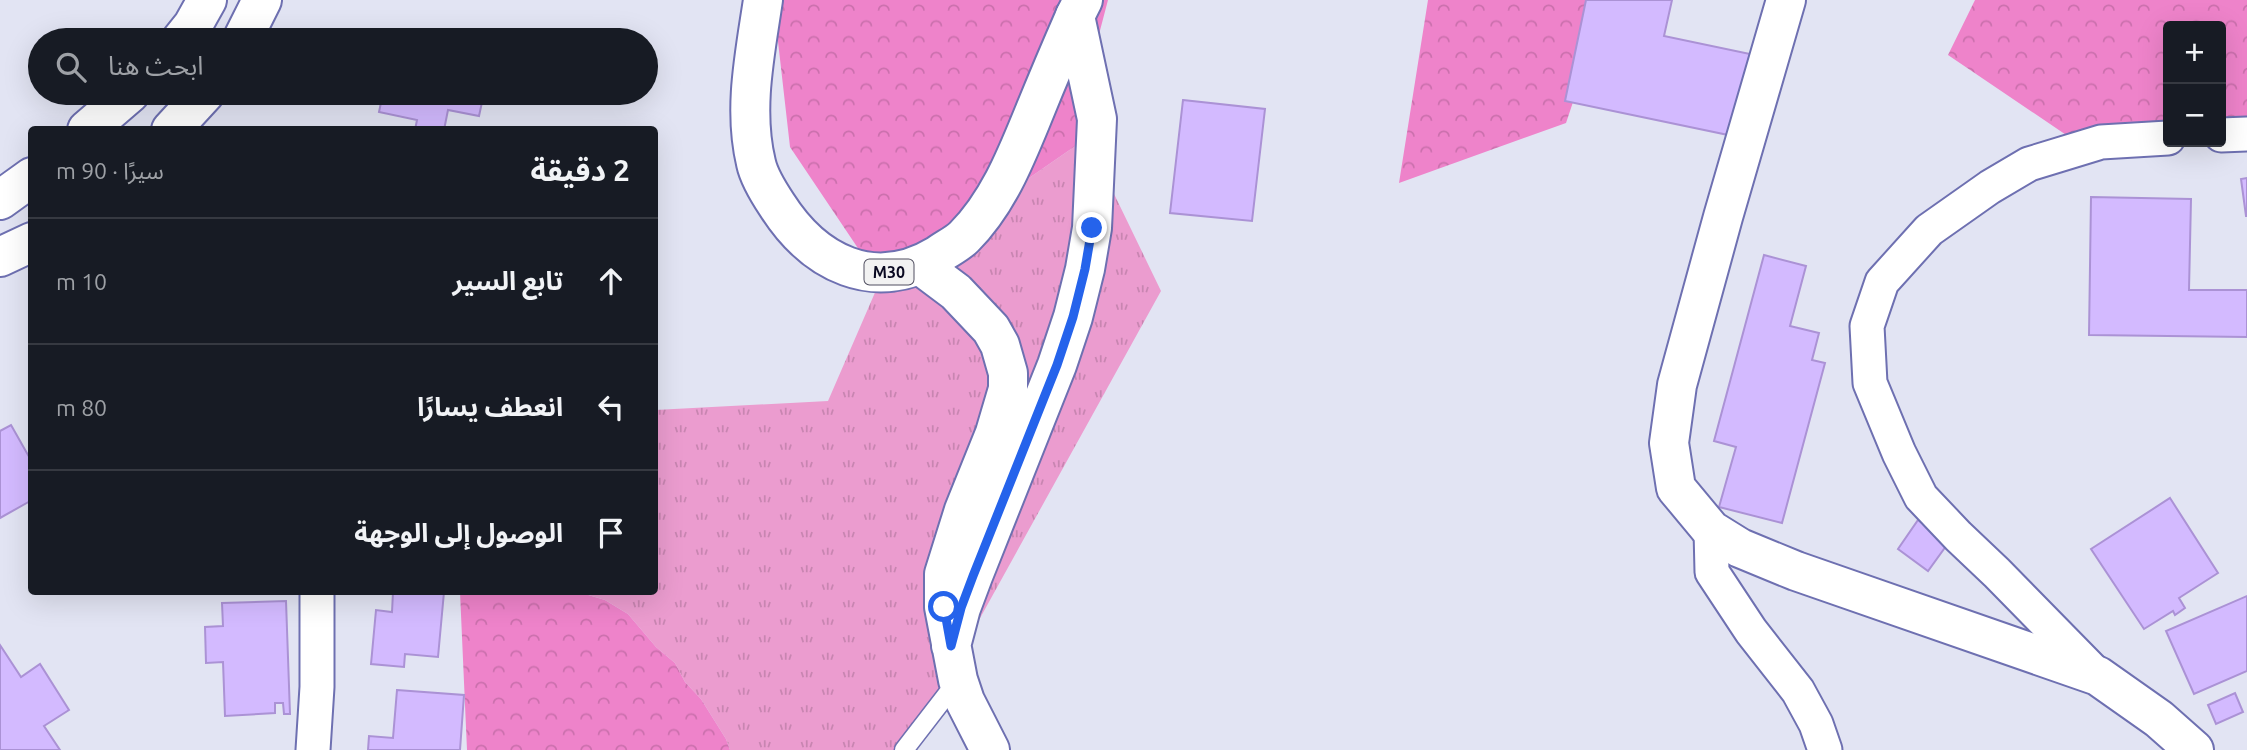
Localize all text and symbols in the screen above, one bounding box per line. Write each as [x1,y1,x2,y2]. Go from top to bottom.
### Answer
map controls [2163,21,2226,147]
button: + [2163,21,2226,84]
search box [28,28,658,105]
icon: search [52,48,90,86]
text: ابحث هنا [108,51,204,80]
button: − [2163,84,2226,147]
text: 2 دقيقة [530,153,630,187]
text: سيرًا · 90 m [56,158,164,183]
route end [1076,212,1107,243]
road number: M30 [864,260,914,284]
icon: ahead [592,262,630,300]
text: تابع السير [453,266,563,295]
text: 10 m [56,269,107,294]
icon: left [592,388,630,426]
text: انعطف يسارًا [417,392,563,421]
text: 80 m [56,395,107,420]
icon: arrive [592,514,630,552]
text: الوصول إلى الوجهة [354,518,563,547]
route start [928,591,959,622]

